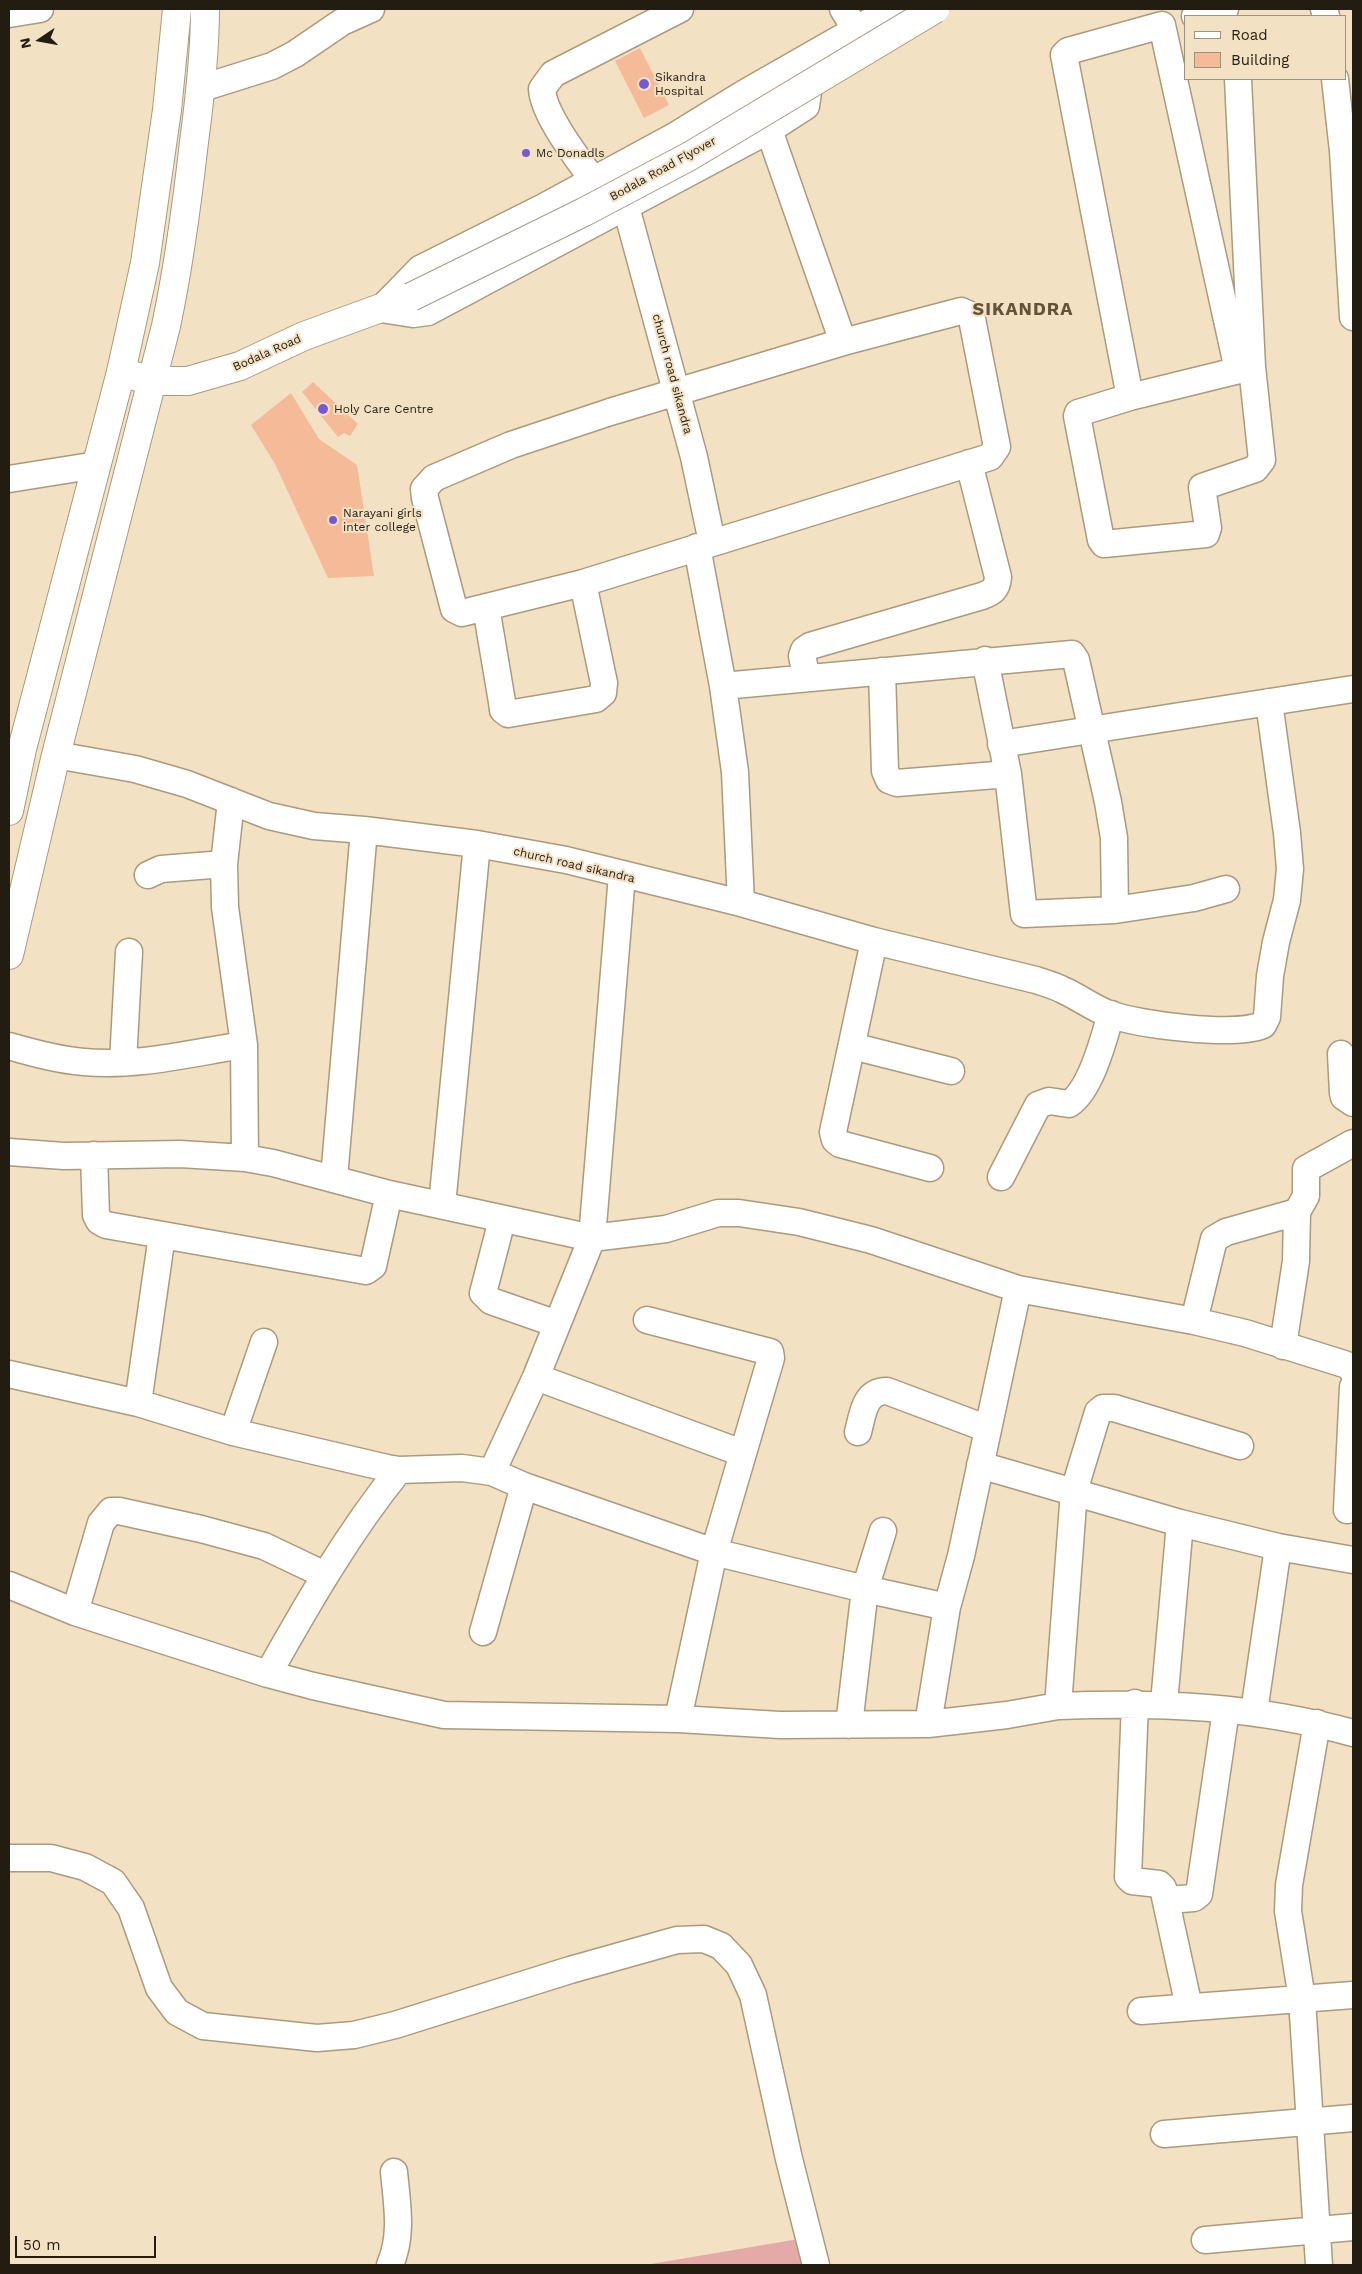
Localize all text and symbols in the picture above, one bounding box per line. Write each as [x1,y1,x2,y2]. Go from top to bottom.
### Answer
north arrow [15,15,65,65]
legend [1184,15,1347,80]
text: Road [1231,26,1268,44]
text: N [16,36,34,50]
text: Building [1231,51,1289,69]
place label: Sikandra Hospital [655,70,706,98]
marker: Sikandra Hospital [637,77,651,91]
street label: Bodala Road Flyover [607,134,719,204]
place label: Mc Donadls [536,146,605,160]
marker: Mc Donadls [520,147,532,159]
district label: SIKANDRA [972,299,1074,321]
street label: church road sikandra [649,312,695,436]
street label: Bodala Road [231,332,303,374]
marker: Holy Care Centre [316,402,330,416]
place label: Holy Care Centre [334,402,433,416]
place label: Narayani girls inter college [343,506,422,534]
marker: Narayani girls inter college [327,514,339,526]
street label: church road sikandra [512,844,636,886]
scale bar [18,2226,159,2258]
text: 50 m [23,2236,60,2254]

